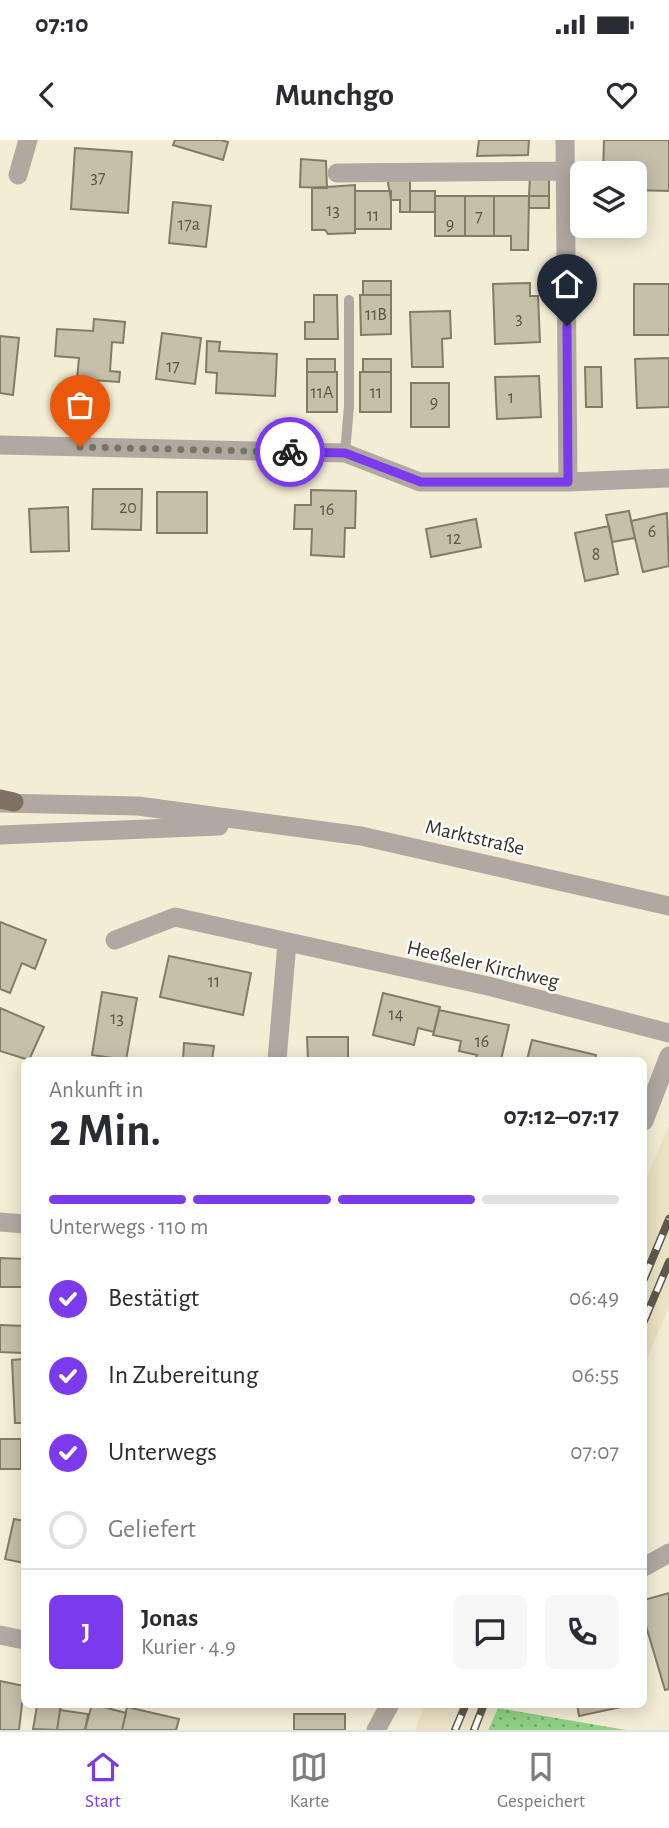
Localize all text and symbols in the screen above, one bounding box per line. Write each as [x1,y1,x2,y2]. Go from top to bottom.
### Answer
text: 07:10 [35,11,89,37]
icon: back [28,76,66,114]
icon: heart [603,76,641,114]
text: Munchgo [275,79,394,111]
map controls [570,161,647,238]
button: layers [570,161,647,238]
house number: 37 [91,169,105,187]
house number: 13 [326,202,340,220]
house number: 11 [367,207,379,225]
house number: 7 [475,208,483,226]
house number: 17a [178,216,200,234]
house number: 9 [446,216,454,234]
pin [537,254,597,326]
icon: home [548,265,586,303]
house number: 11B [365,306,387,324]
house number: 3 [515,310,523,328]
house number: 17 [166,358,180,376]
pin [50,375,110,447]
house number: 11A [311,384,334,402]
house number: 11 [370,384,382,402]
icon: bag [61,386,99,424]
house number: 1 [508,389,514,407]
house number: 9 [430,394,438,412]
courier [255,417,325,487]
icon: bike [271,433,309,471]
house number: 20 [119,499,137,517]
house number: 16 [320,501,334,519]
house number: 6 [648,523,656,541]
house number: 12 [447,530,461,548]
house number: 8 [592,546,600,564]
street label: Marktstraße [423,816,526,859]
street label: Heeßeler Kirchweg [405,937,562,992]
house number: 11 [208,973,220,991]
house number: 14 [389,1006,404,1024]
house number: 13 [110,1010,124,1028]
house number: 16 [475,1033,489,1051]
text: Ankunft in [49,1079,143,1102]
text: 07:12–07:17 [503,1103,619,1129]
text: 2 Min. [49,1108,161,1154]
text: Unterwegs · 110 m [49,1216,208,1239]
icon: check [49,1280,87,1318]
text: Bestätigt [108,1285,199,1311]
text: 06:49 [569,1287,619,1310]
icon: check [49,1357,87,1395]
text: In Zubereitung [108,1362,258,1388]
text: 06:55 [572,1364,619,1387]
icon: check [49,1434,87,1472]
text: Unterwegs [108,1439,217,1465]
text: 07:07 [570,1441,619,1464]
text: Geliefert [108,1516,196,1542]
button: chat [453,1595,527,1669]
button: phone [545,1595,619,1669]
text: Jonas [141,1605,198,1631]
text: J [82,1619,90,1645]
text: Kurier · 4.9 [141,1636,236,1659]
tab: Start [84,1748,122,1813]
tab: Karte [290,1748,329,1813]
tab: Gespeichert [497,1748,585,1813]

